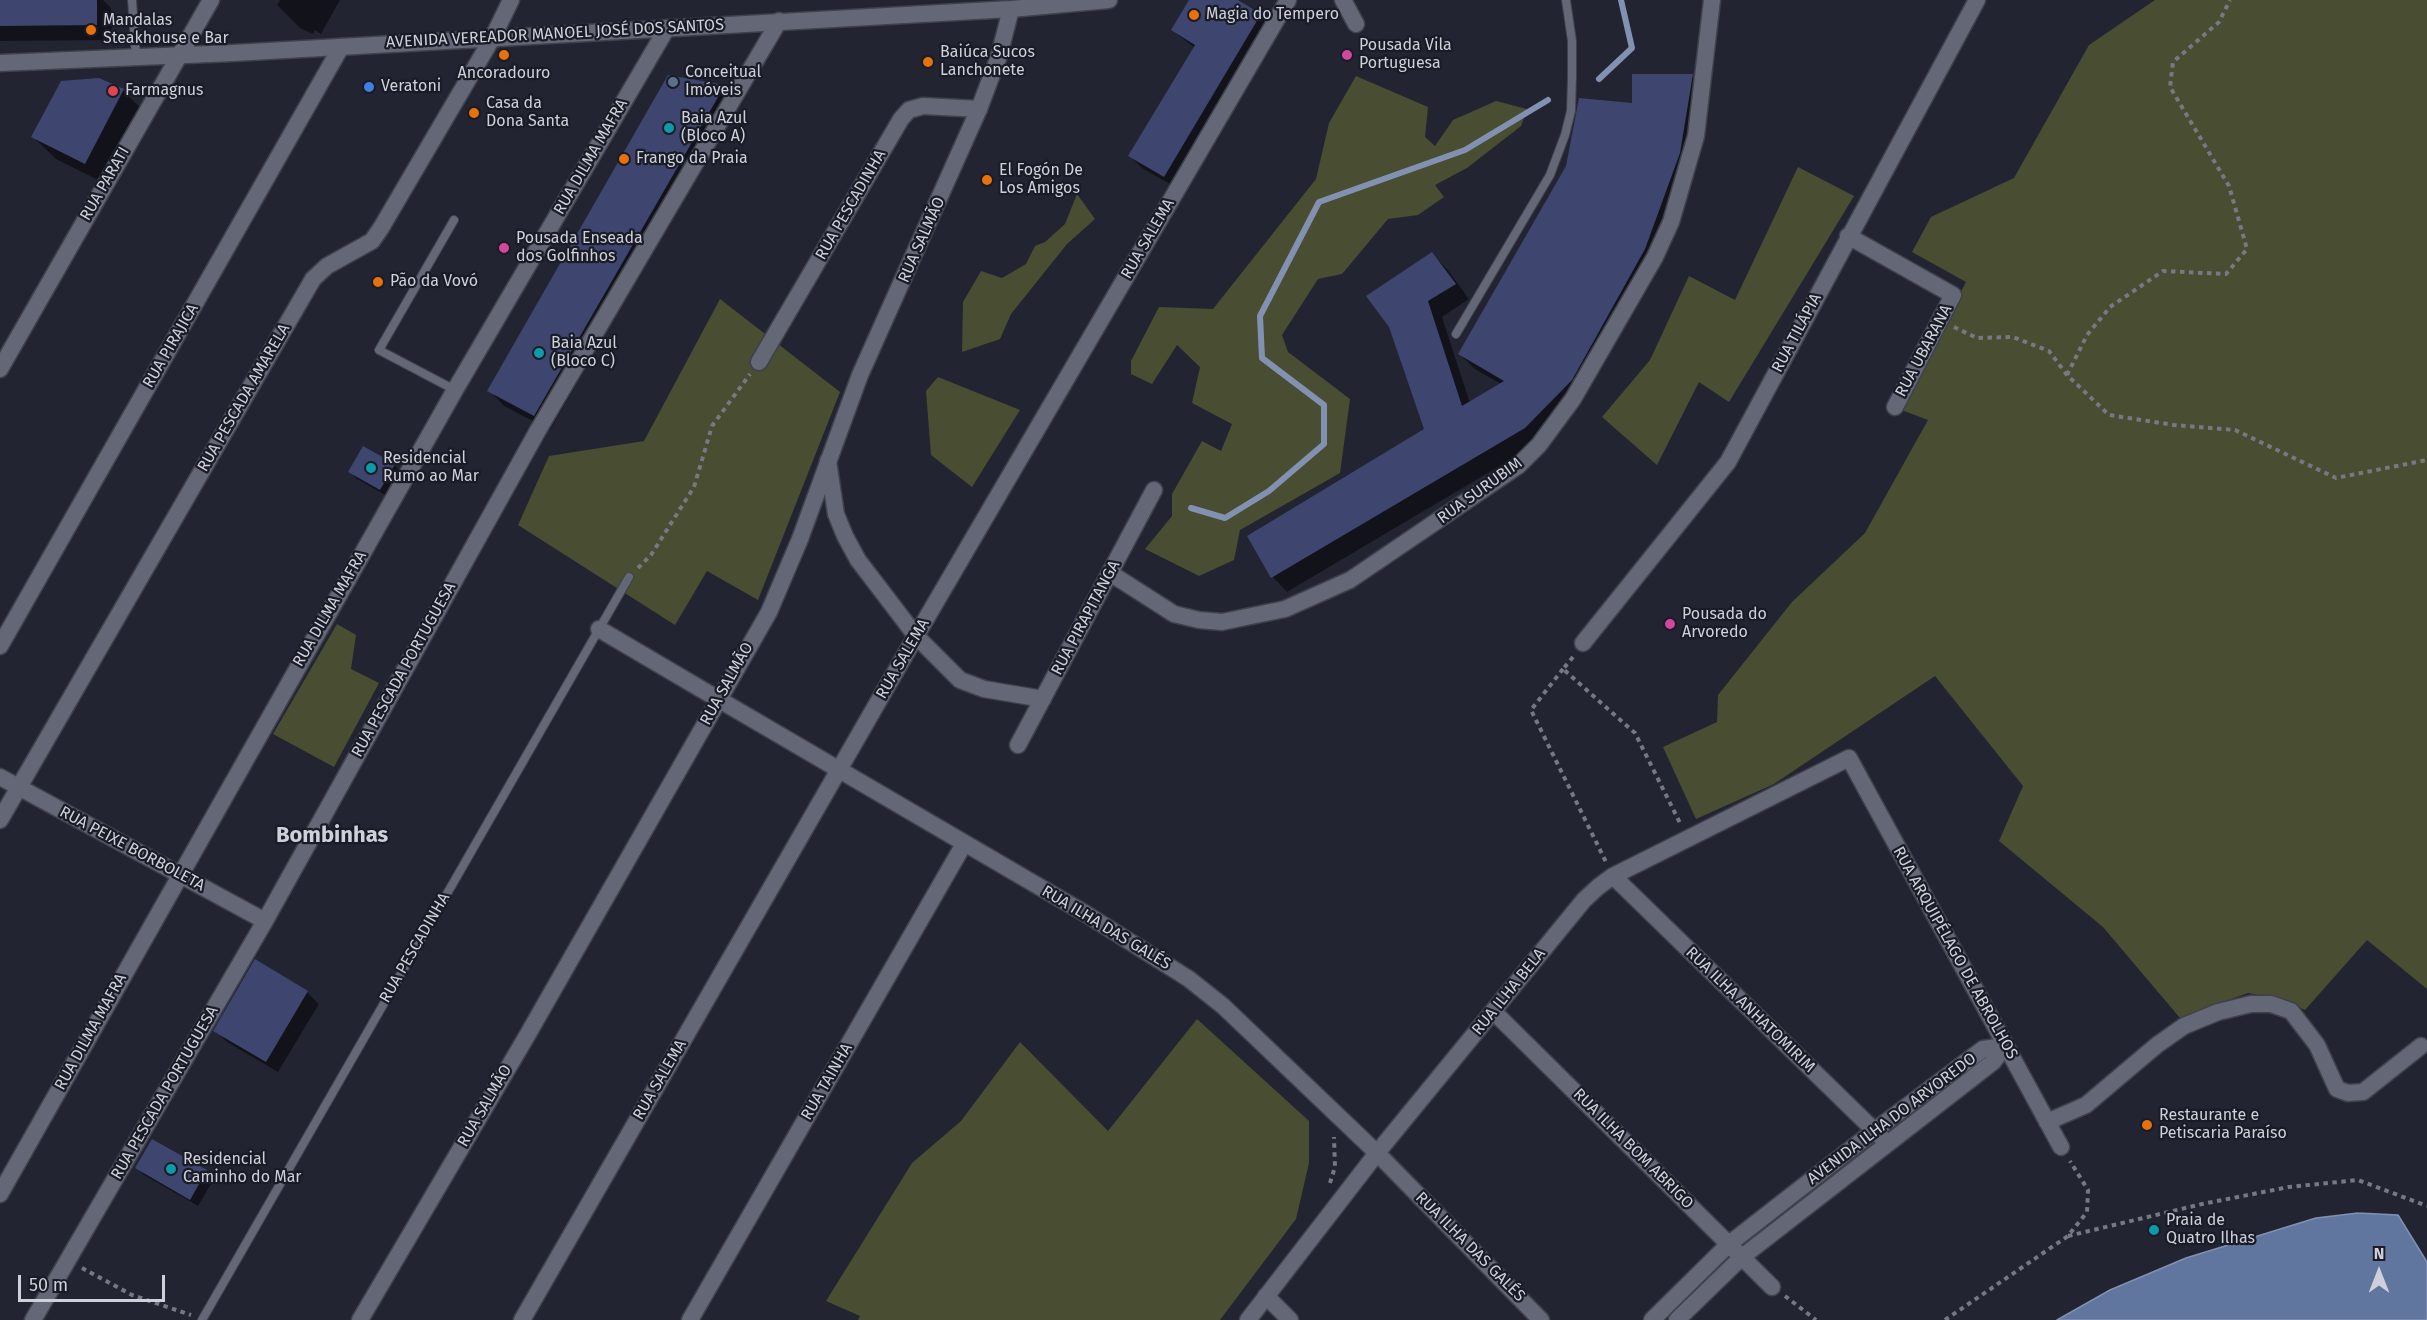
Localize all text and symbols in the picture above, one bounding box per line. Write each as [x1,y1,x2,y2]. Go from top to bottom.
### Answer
place label: Magia do Tempero [1206,5,1339,25]
marker: Magia do Tempero [1187,8,1201,22]
place label: Mandalas Steakhouse e Bar [103,11,229,49]
street label: AVENIDA VEREADOR MANOEL JOSÉ DOS SANTOS [386,16,724,52]
marker: Mandalas Steakhouse e Bar [84,23,98,37]
place label: Pousada Vila Portuguesa [1359,36,1452,74]
place label: Baiúca Sucos Lanchonete [940,43,1035,81]
marker: Ancoradouro [497,48,511,62]
marker: Pousada Vila Portuguesa [1340,48,1354,62]
marker: Baiúca Sucos Lanchonete [921,55,935,69]
place label: Conceitual Imóveis [685,63,761,101]
place label: Ancoradouro [458,64,550,84]
marker: Conceitual Imóveis [666,75,680,89]
place label: Veratoni [381,77,441,97]
marker: Veratoni [362,80,376,94]
place label: Farmagnus [125,81,204,101]
marker: Farmagnus [106,84,120,98]
place label: Casa da Dona Santa [486,94,569,132]
street label: RUA DILMA MAFRA [550,96,632,218]
marker: Casa da Dona Santa [467,106,481,120]
place label: Baia Azul (Bloco A) [681,109,747,147]
marker: Baia Azul (Bloco A) [662,121,676,135]
street label: RUA PARATI [76,144,134,224]
street label: RUA PESCADINHA [812,147,890,263]
place label: Frango da Praia [636,149,748,169]
marker: Frango da Praia [617,152,631,166]
place label: El Fogón De Los Amigos [999,161,1083,199]
marker: El Fogón De Los Amigos [980,173,994,187]
street label: RUA SALMÃO [895,194,949,286]
street label: RUA SALEMA [1117,196,1179,282]
place label: Pousada Enseada dos Golfinhos [516,229,643,267]
marker: Pousada Enseada dos Golfinhos [497,241,511,255]
place label: Pão da Vovó [390,272,478,292]
marker: Pão da Vovó [371,275,385,289]
street label: RUA TILÁPIA [1768,290,1826,376]
street label: RUA PIRAJICA [139,300,203,392]
street label: RUA UBARANA [1892,302,1956,400]
street label: RUA PESCADA AMARELA [194,321,294,475]
place label: Baia Azul (Bloco C) [551,334,617,372]
marker: Baia Azul (Bloco C) [532,346,546,360]
place label: Residencial Rumo ao Mar [383,449,479,487]
street label: RUA SURUBIM [1434,454,1526,528]
marker: Residencial Rumo ao Mar [364,461,378,475]
street label: RUA DILMA MAFRA [289,548,371,670]
street label: RUA PIRAPITANGA [1048,557,1124,679]
street label: RUA PESCADA PORTUGUESA [348,579,460,761]
place label: Pousada do Arvoredo [1682,605,1767,643]
street label: RUA SALEMA [872,616,934,702]
marker: Pousada do Arvoredo [1663,617,1677,631]
street label: RUA SALMÃO [696,639,758,729]
street label: RUA PEIXE BORBOLETA [56,803,208,895]
district label: Bombinhas [276,823,388,849]
street label: RUA ARQUIPÉLAGO DE ABROLHOS [1888,843,2022,1063]
street label: RUA ILHA DAS GALÉS [1038,882,1174,974]
street label: RUA PESCADINHA [376,890,454,1006]
street label: RUA ILHA ANHATOMIRIM [1681,943,1819,1077]
street label: RUA ILHA BELA [1468,945,1550,1039]
street label: RUA DILMA MAFRA [51,970,131,1094]
street label: RUA PESCADA PORTUGUESA [107,1003,223,1183]
street label: RUA SALEMA [629,1037,691,1123]
street label: RUA TAINHA [797,1040,857,1124]
street label: AVENIDA ILHA DO ARVOREDO [1804,1049,1980,1189]
street label: RUA SALMÃO [454,1062,516,1150]
street label: RUA ILHA BOM ABRIGO [1569,1085,1697,1213]
place label: Restaurante e Petiscaria Paraíso [2159,1106,2287,1144]
marker: Restaurante e Petiscaria Paraíso [2140,1118,2154,1132]
place label: Residencial Caminho do Mar [183,1150,302,1188]
marker: Residencial Caminho do Mar [164,1162,178,1176]
street label: RUA ILHA DAS GALÉS [1411,1188,1529,1306]
place label: Praia de Quatro Ilhas [2166,1211,2255,1249]
marker: Praia de Quatro Ilhas [2147,1223,2161,1237]
north arrow [2349,1242,2409,1302]
text: N [2374,1244,2384,1263]
scale bar [21,1263,168,1301]
text: 50 m [29,1274,68,1296]

